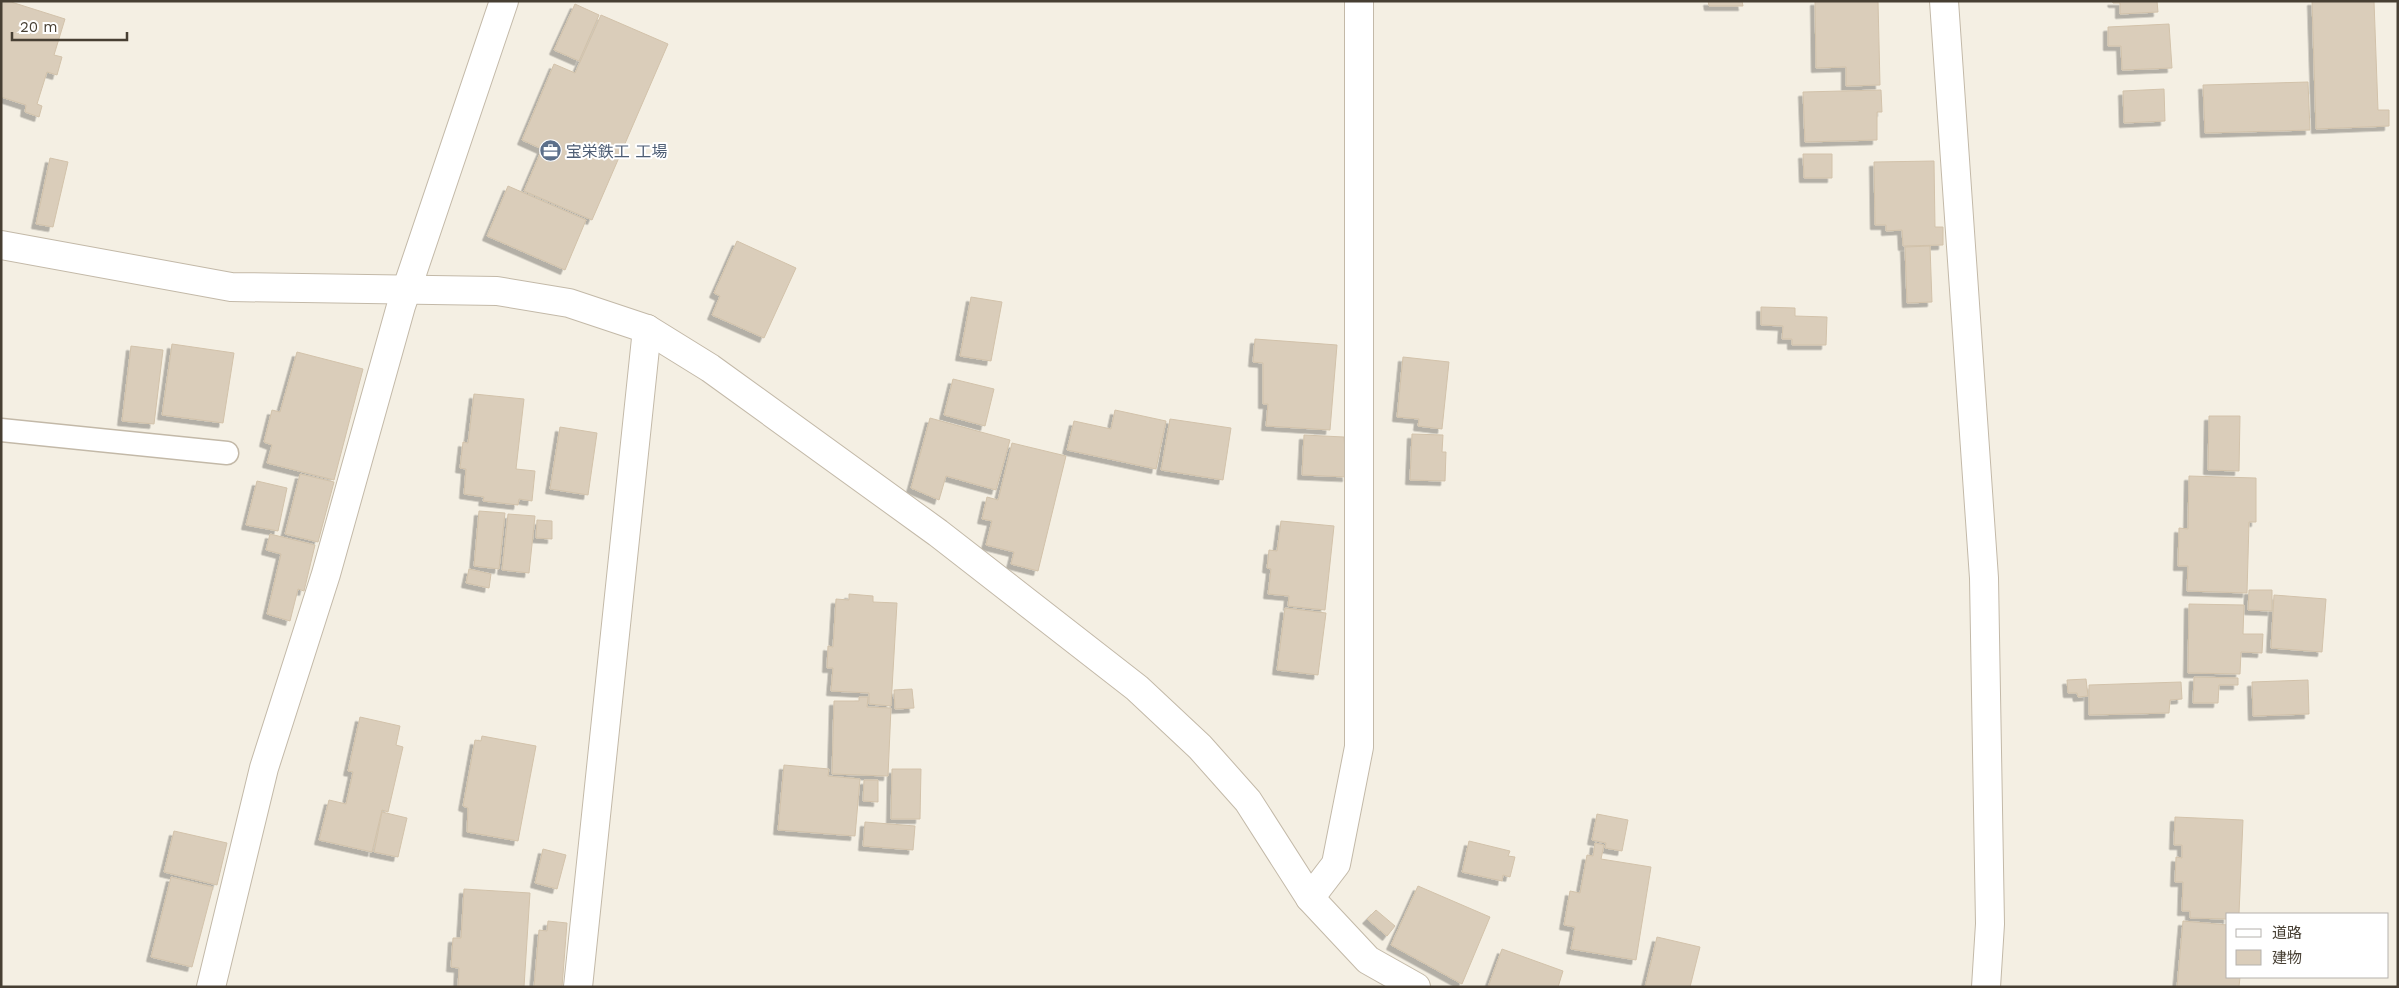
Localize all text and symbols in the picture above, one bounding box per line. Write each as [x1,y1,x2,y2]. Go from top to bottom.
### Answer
scale bar [12,10,128,42]
text: 20 m [20,18,58,36]
office icon: 宝栄鉄工 工場 [538,139,562,163]
place label: 宝栄鉄工 工場 [566,142,667,161]
legend [2226,913,2389,978]
text: 道路 [2272,924,2302,942]
text: 建物 [2272,949,2302,967]

